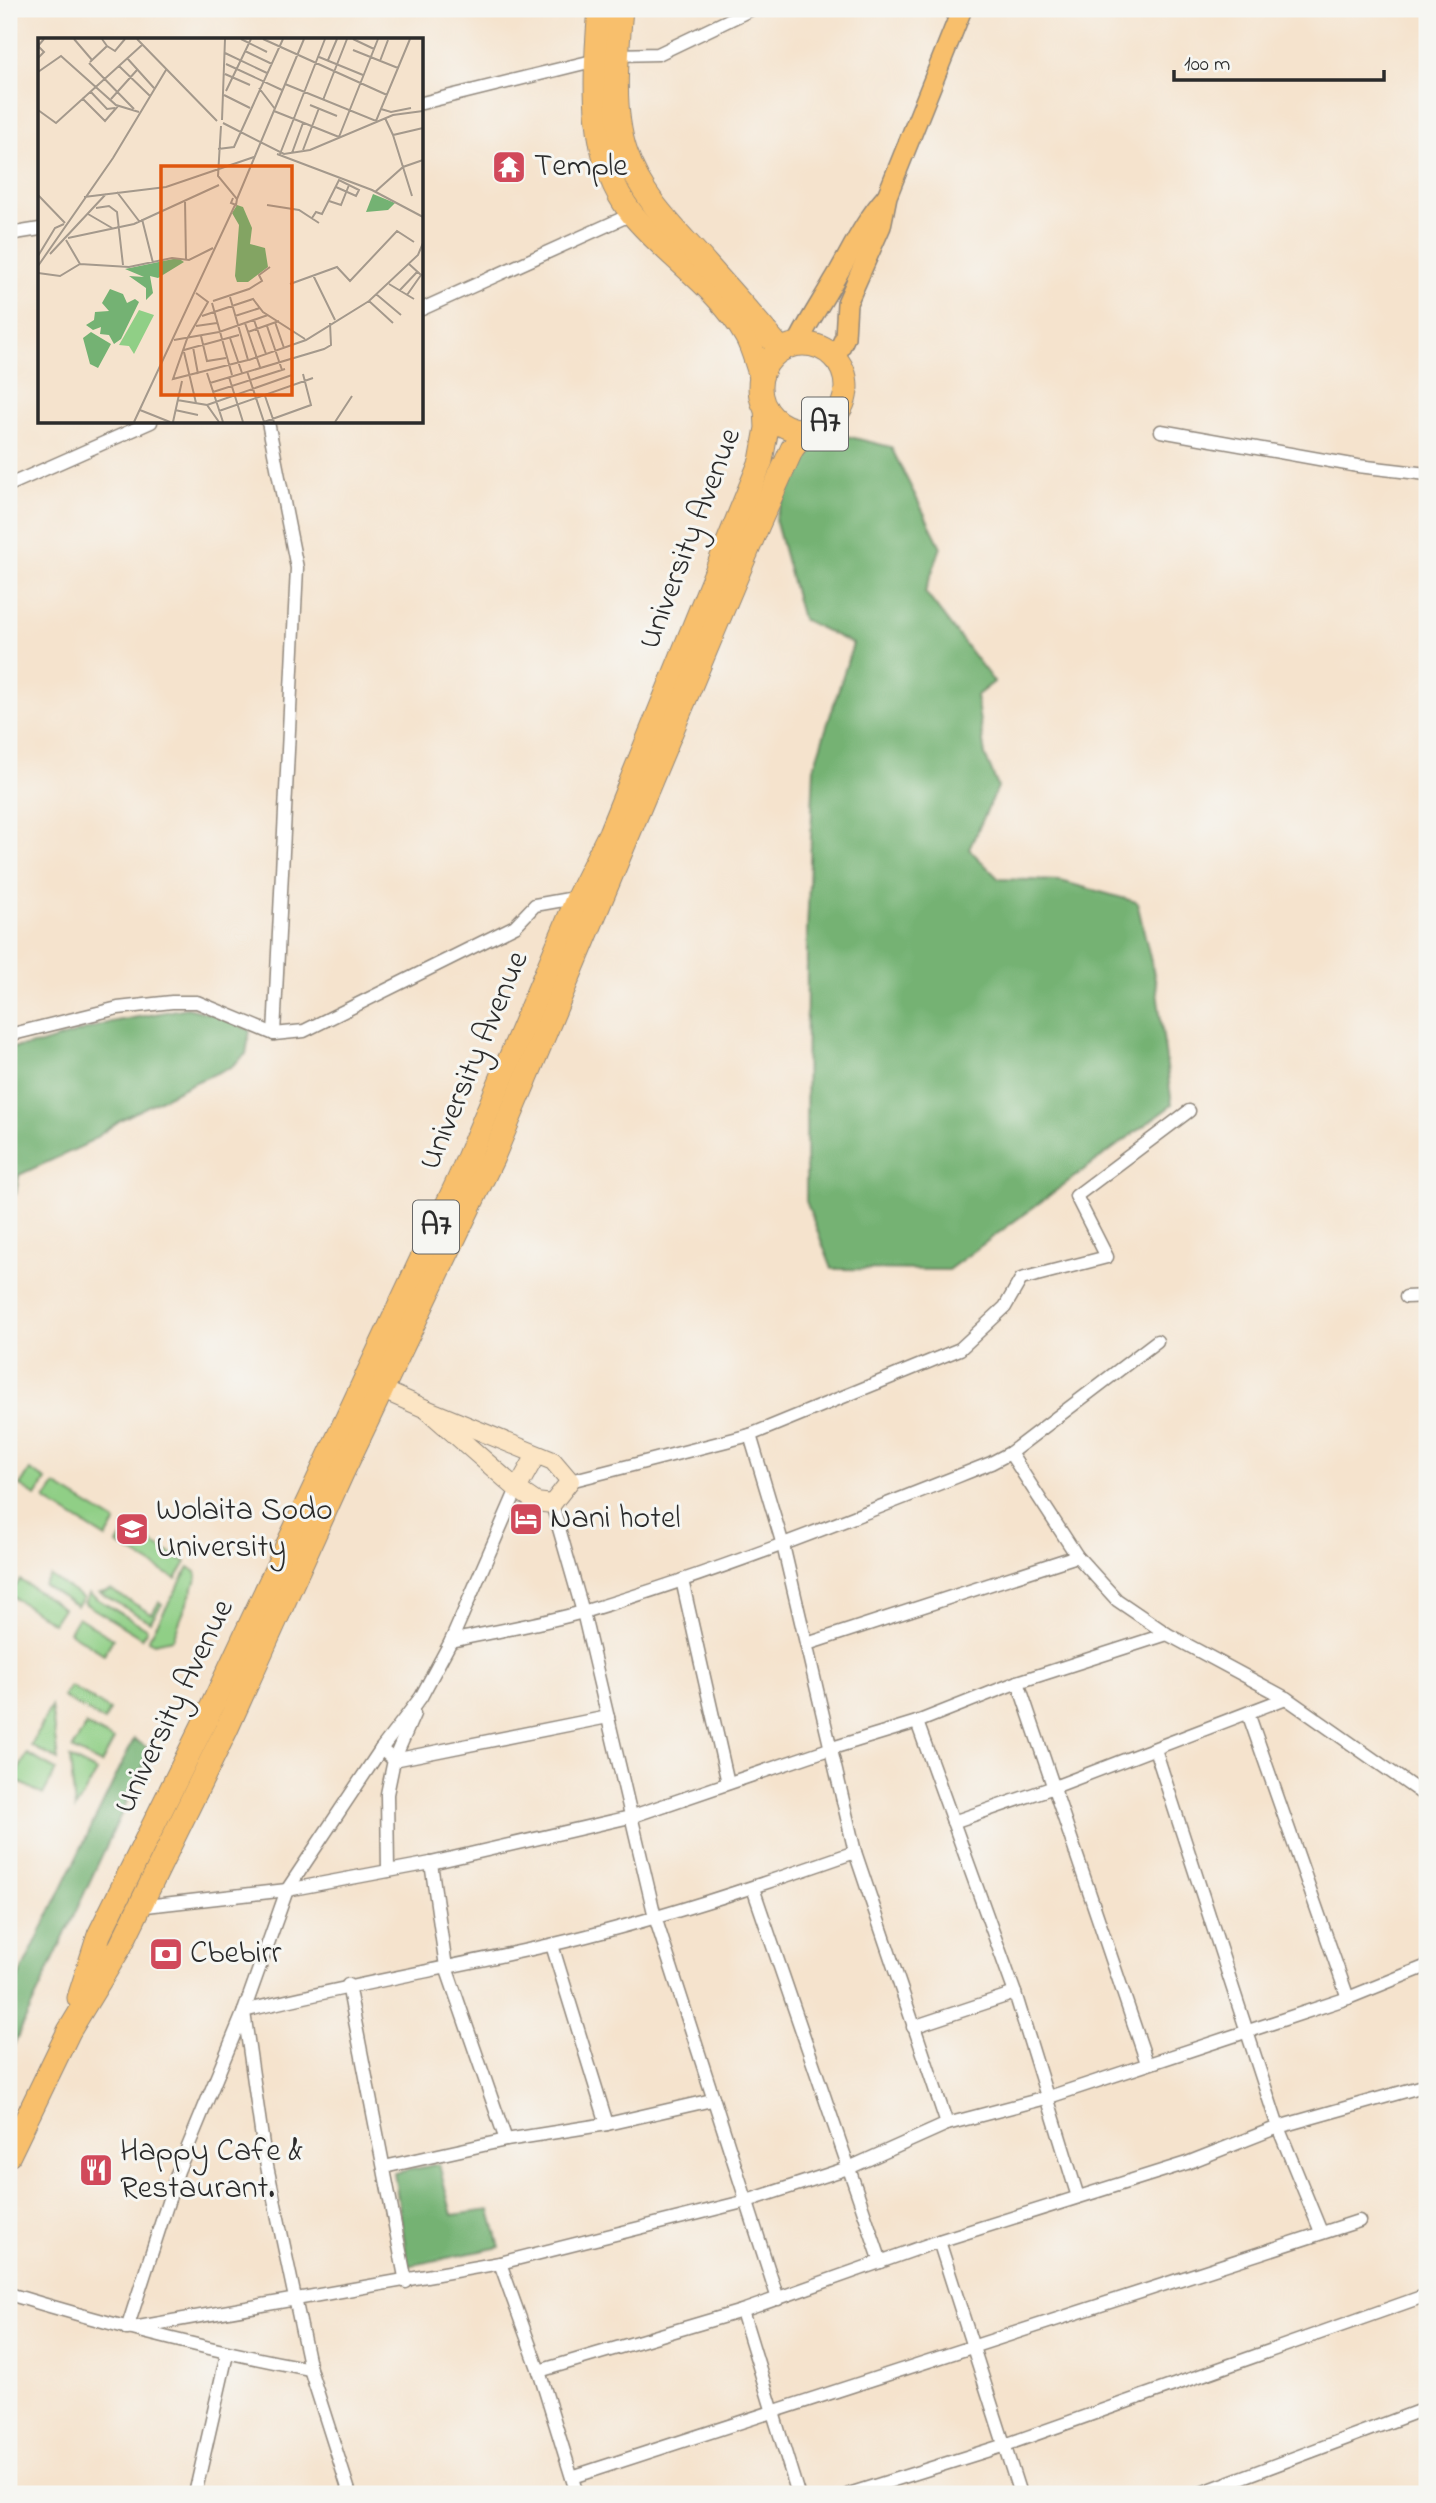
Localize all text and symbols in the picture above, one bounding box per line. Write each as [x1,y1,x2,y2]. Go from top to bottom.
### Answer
inset map [38,38,424,424]
scale bar [1174,38,1384,82]
text: 100 m [1184,50,1230,80]
place label: Temple [534,144,628,191]
temple icon: Temple [490,148,528,186]
road number: A7 [802,398,848,450]
street label: University Avenue [627,421,755,656]
street label: University Avenue [408,944,543,1178]
road number: A7 [413,1200,459,1254]
place label: Wolaita Sodo University [156,1488,333,1572]
place label: Nani hotel [550,1496,681,1543]
hotel icon: Nani hotel [507,1500,545,1538]
school or university icon: Wolaita Sodo University [113,1510,151,1548]
street label: University Avenue [103,1591,248,1822]
place label: Cbebirr [190,1931,281,1978]
bank icon: Cbebirr [147,1935,185,1973]
place label: Happy Cafe & Restaurant. [120,2129,304,2213]
restaurant icon: Happy Cafe & Restaurant. [77,2151,115,2189]

